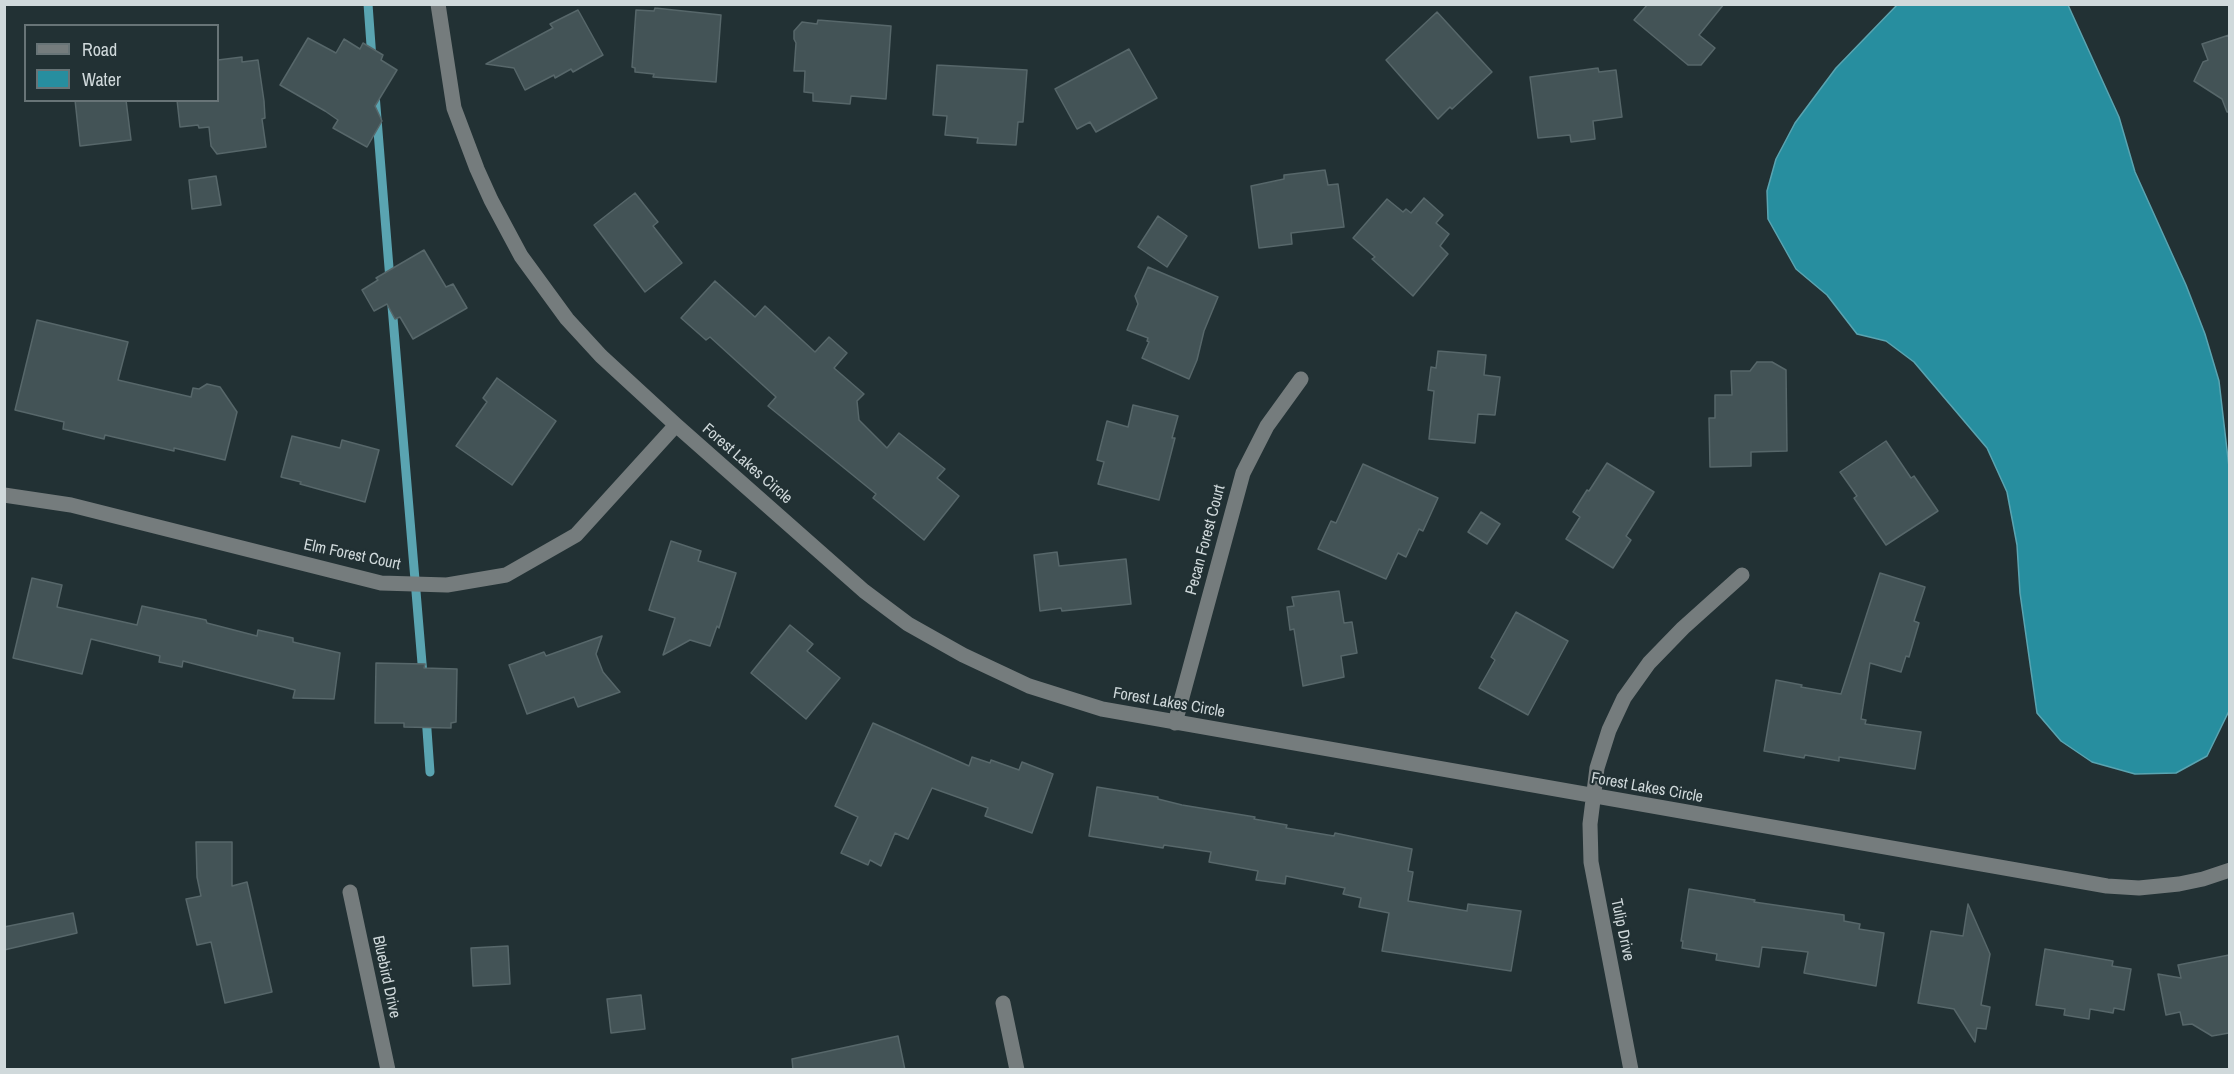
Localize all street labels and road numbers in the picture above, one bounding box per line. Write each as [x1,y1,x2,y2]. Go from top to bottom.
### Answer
street label: Forest Lakes Circle [698,420,796,508]
street label: Pecan Forest Court [1182,483,1230,597]
street label: Elm Forest Court [302,535,402,575]
street label: Forest Lakes Circle [1112,684,1226,722]
street label: Forest Lakes Circle [1590,769,1704,807]
street label: Tulip Drive [1606,897,1638,963]
street label: Bluebird Drive [368,934,404,1020]

